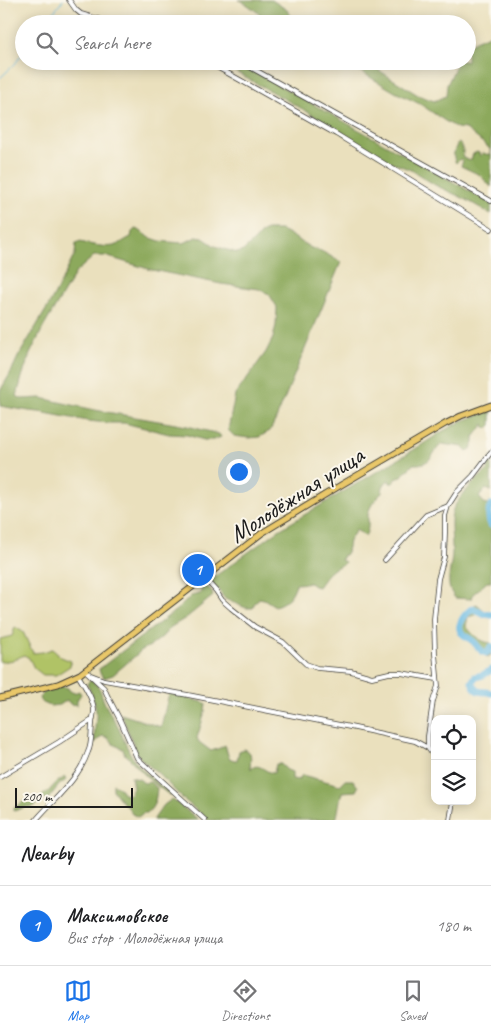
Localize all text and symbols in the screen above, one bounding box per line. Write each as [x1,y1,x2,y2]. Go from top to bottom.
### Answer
search box [15,15,476,70]
icon: search [33,29,61,57]
text: Search here [73,31,150,55]
street label: Молодёжная улица [223,438,372,550]
your location [226,459,252,485]
pin: 1 [182,551,214,589]
map controls [431,715,476,805]
button: locate [431,715,476,760]
button: layers [431,760,476,805]
scale bar [15,785,132,808]
text: 200 m [22,788,52,805]
text: Nearby [20,840,73,866]
text: Максимовское [67,904,167,928]
text: 1 [32,916,40,936]
text: 180 m [437,916,471,936]
text: Bus stop · Молодёжная улица [67,928,222,948]
tab: Map [64,977,92,1024]
tab: Directions [221,977,270,1024]
tab: Saved [399,977,427,1024]

